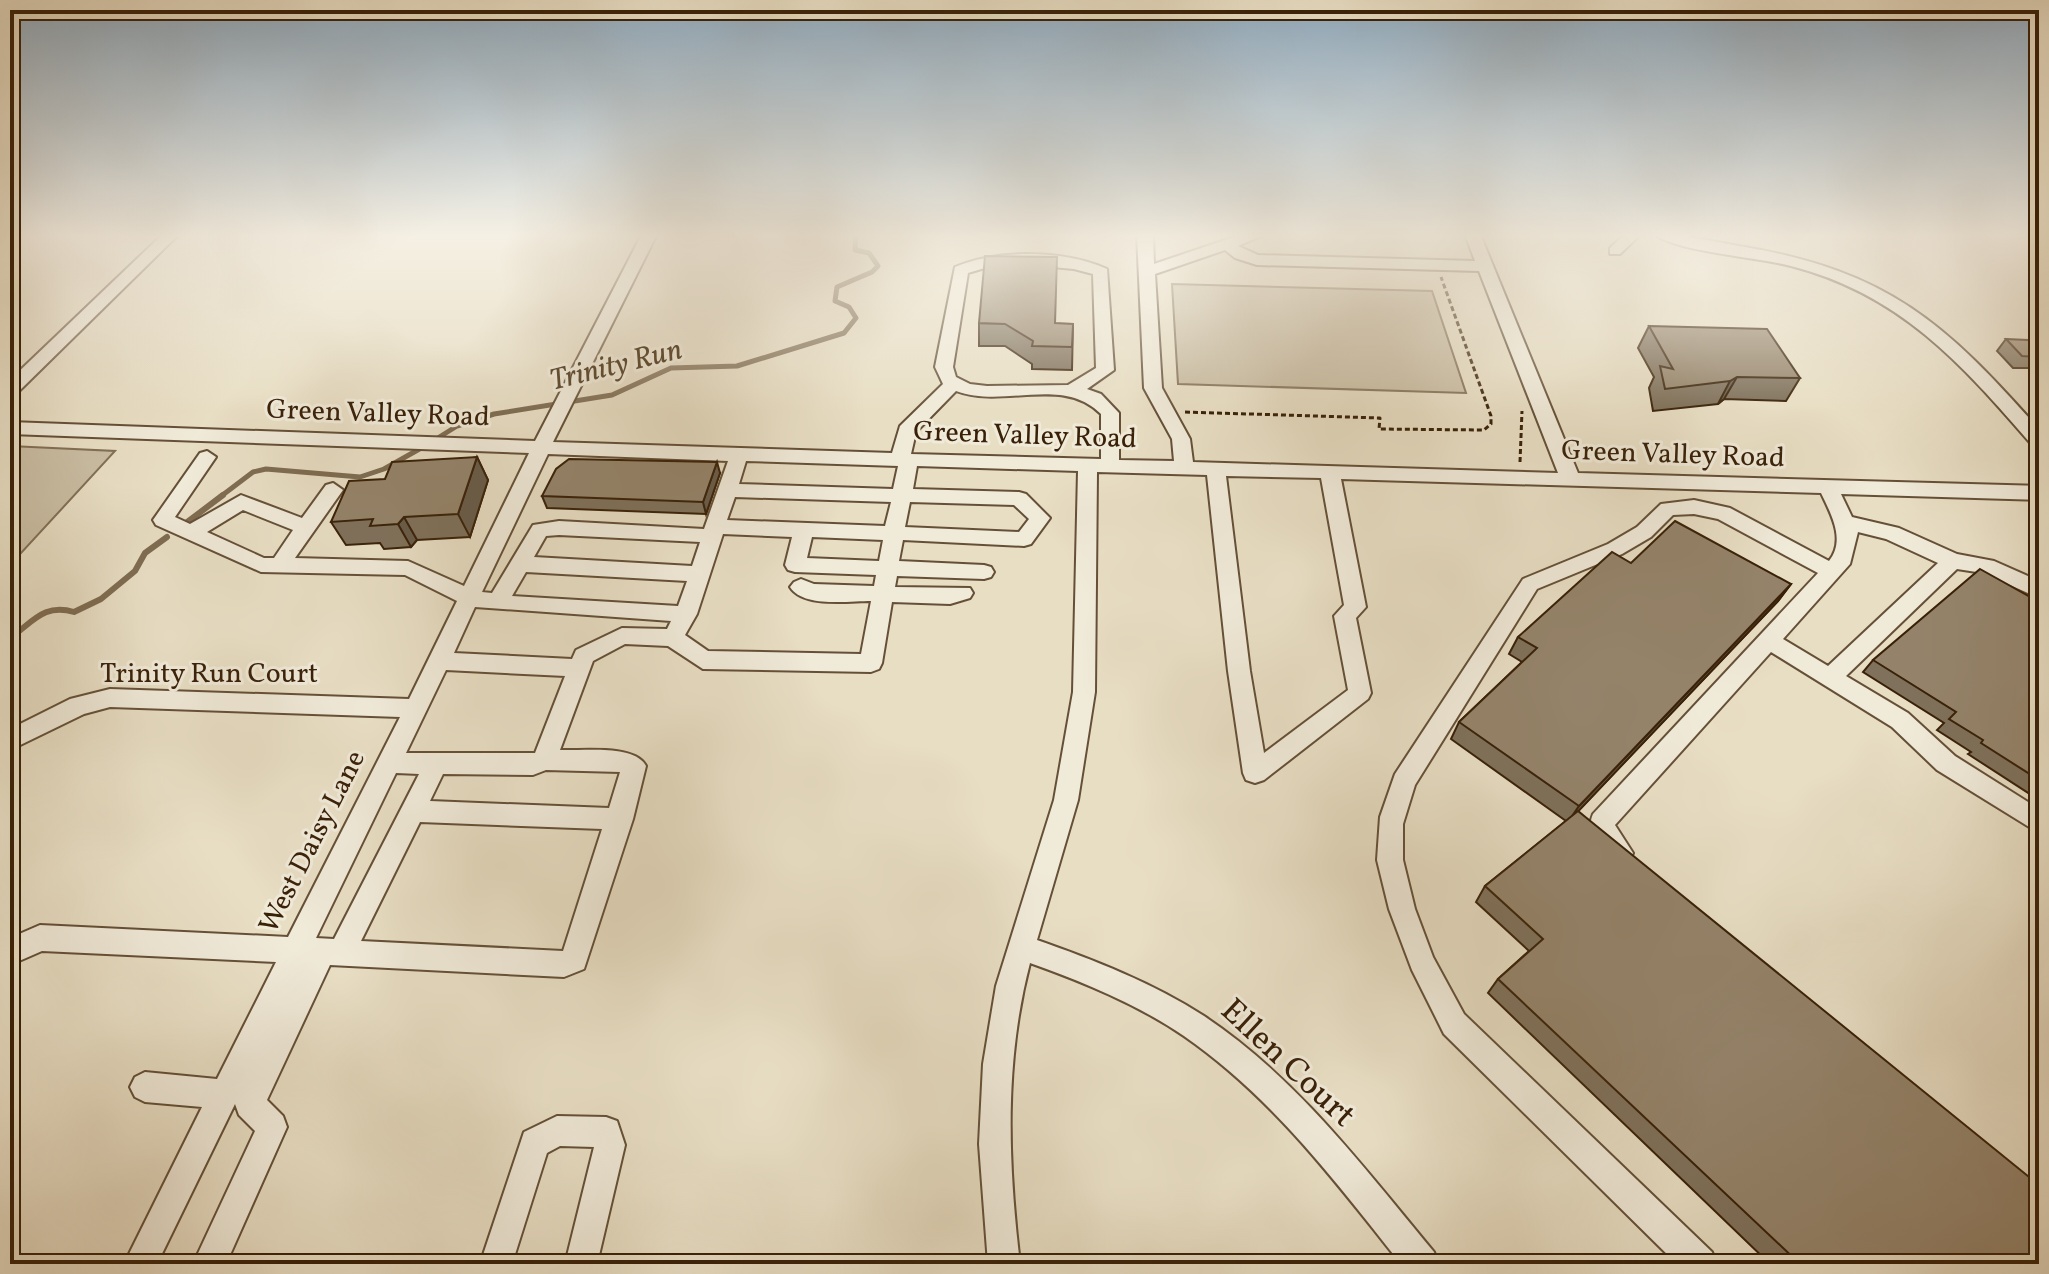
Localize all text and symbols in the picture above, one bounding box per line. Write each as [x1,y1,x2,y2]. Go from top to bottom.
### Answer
water label: Trinity Run [545,329,687,403]
street label: Green Valley Road [266,391,490,437]
street label: Green Valley Road [913,413,1137,459]
street label: Green Valley Road [1561,432,1785,478]
street label: Trinity Run Court [100,655,318,694]
street label: West Daisy Lane [250,744,376,940]
street label: Ellen Court [1209,989,1365,1139]

